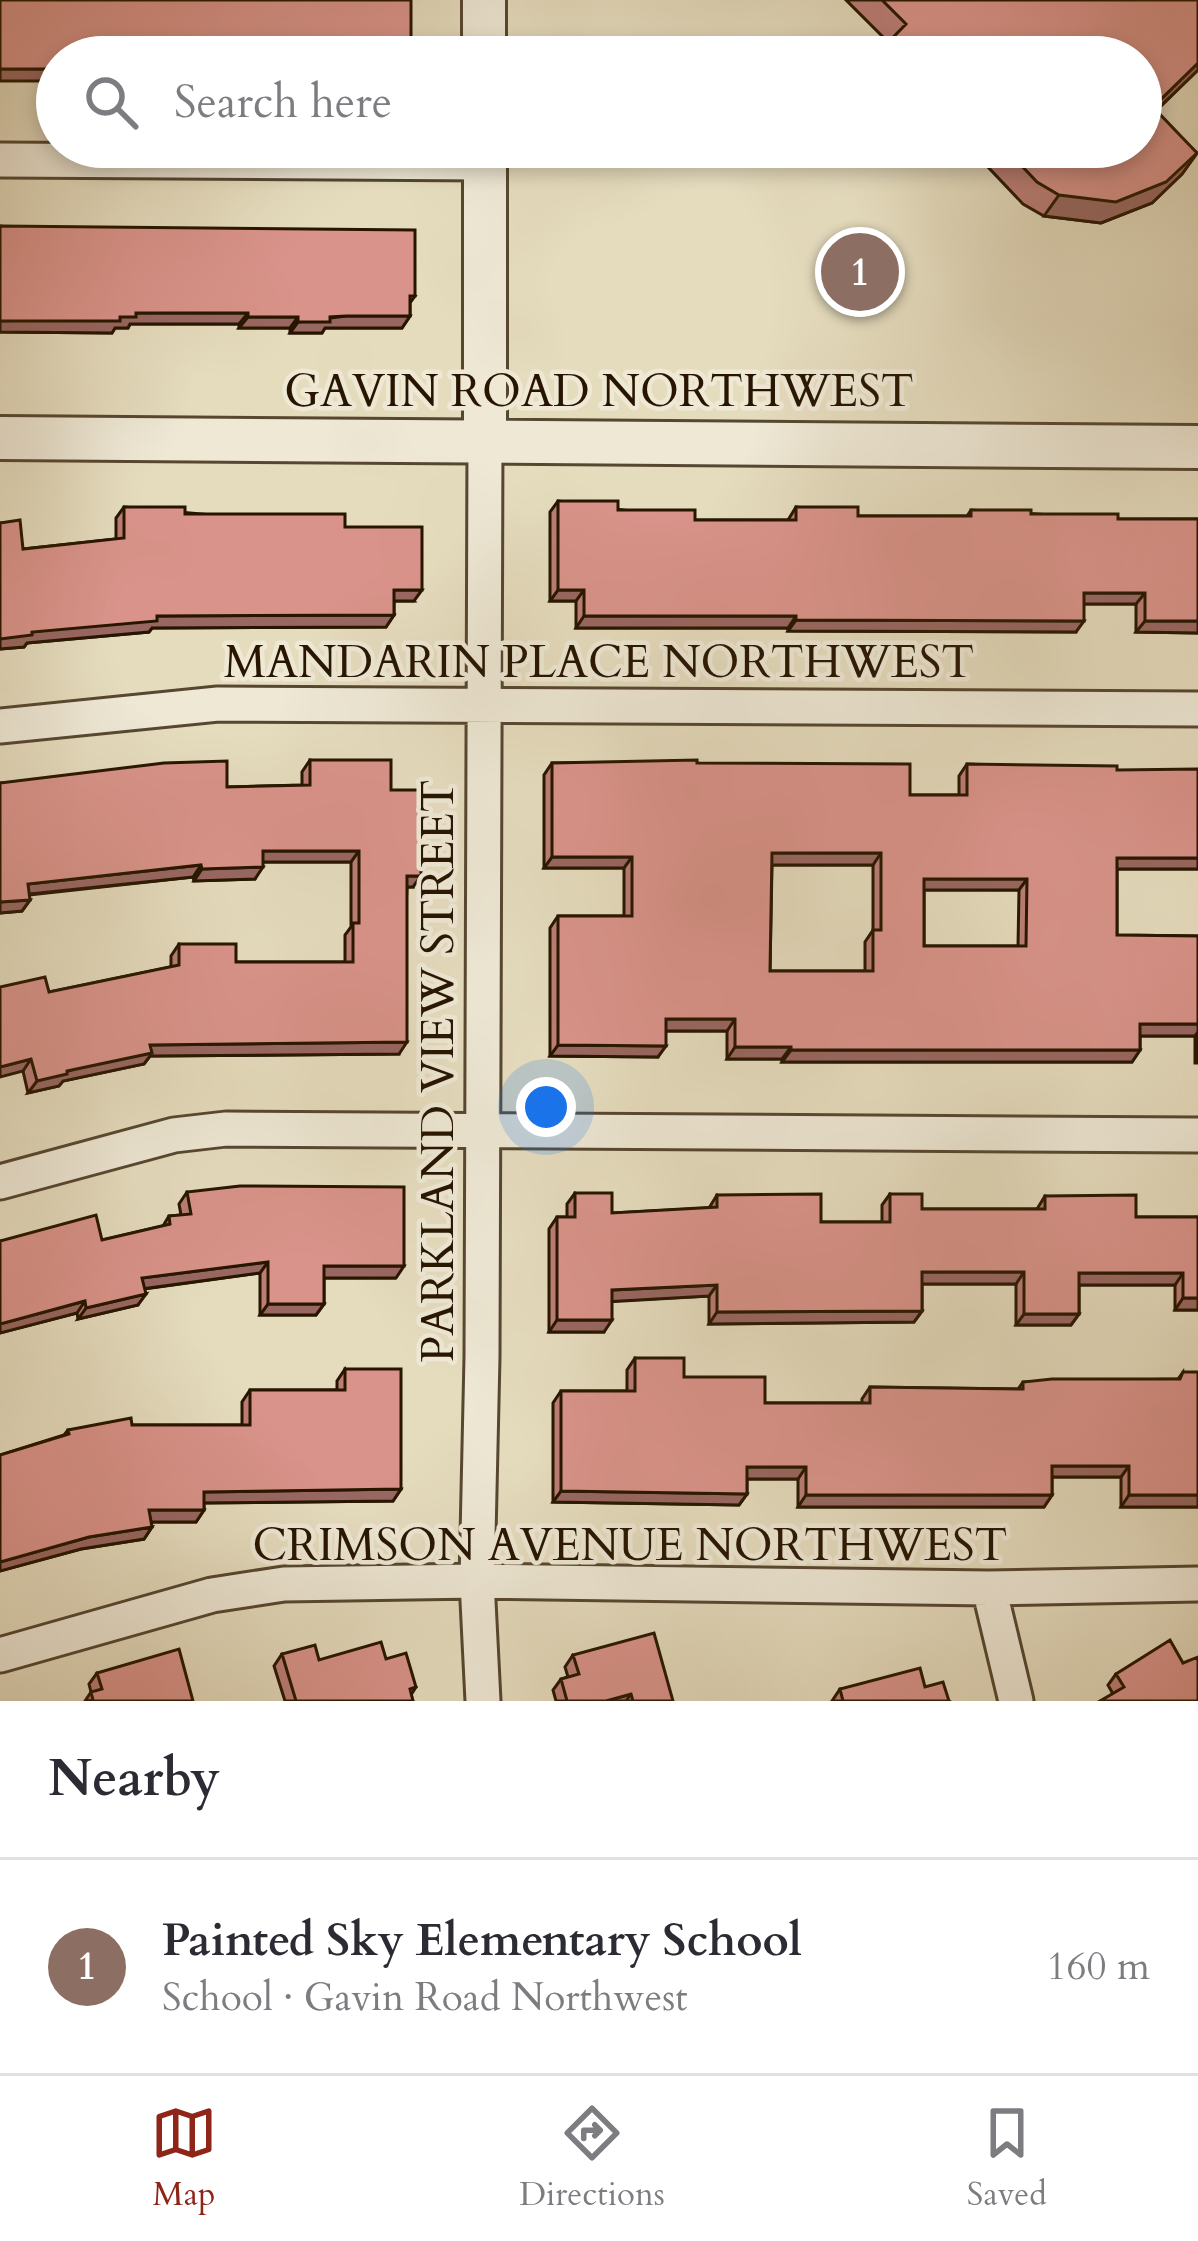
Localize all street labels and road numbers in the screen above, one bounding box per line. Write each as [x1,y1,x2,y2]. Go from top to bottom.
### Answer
street label: GAVIN ROAD NORTHWEST [284,361,914,422]
street label: MANDARIN PLACE NORTHWEST [224,632,974,693]
street label: PARKLAND VIEW STREET [408,780,469,1362]
street label: CRIMSON AVENUE NORTHWEST [252,1515,1008,1576]

